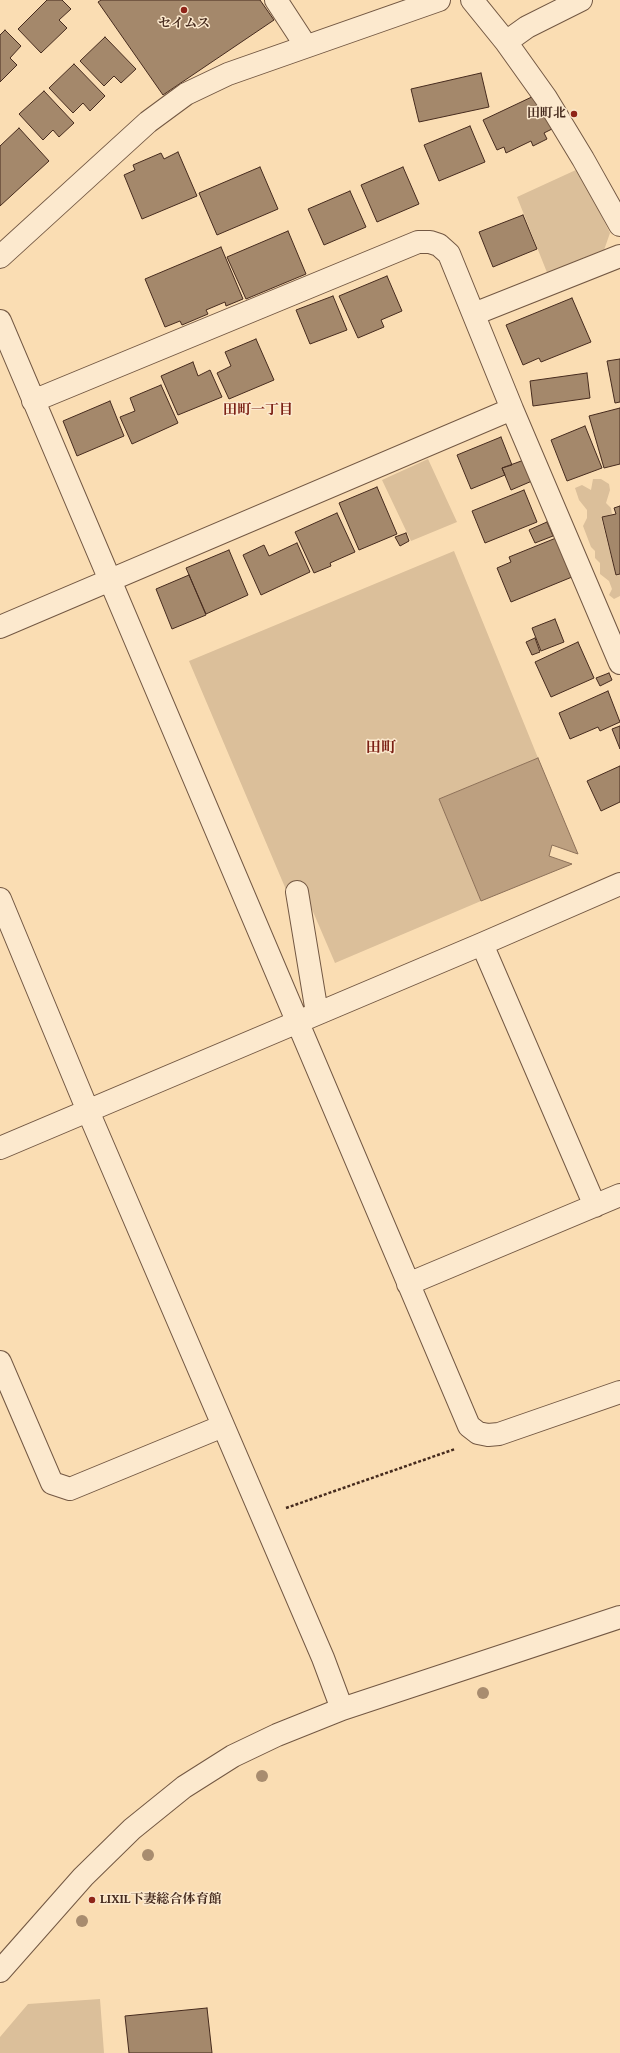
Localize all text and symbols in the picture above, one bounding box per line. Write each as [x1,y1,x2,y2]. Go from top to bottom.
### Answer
marker: セイムス [179,5,189,15]
place label: セイムス [158,16,210,32]
place label: 田町北 [527,106,566,122]
marker: 田町北 [569,109,579,119]
district label: 田町一丁目 [223,402,293,418]
district label: 田町 [366,739,396,757]
place label: LIXIL下妻総合体育館 [100,1892,222,1908]
marker: LIXIL下妻総合体育館 [87,1895,97,1905]

